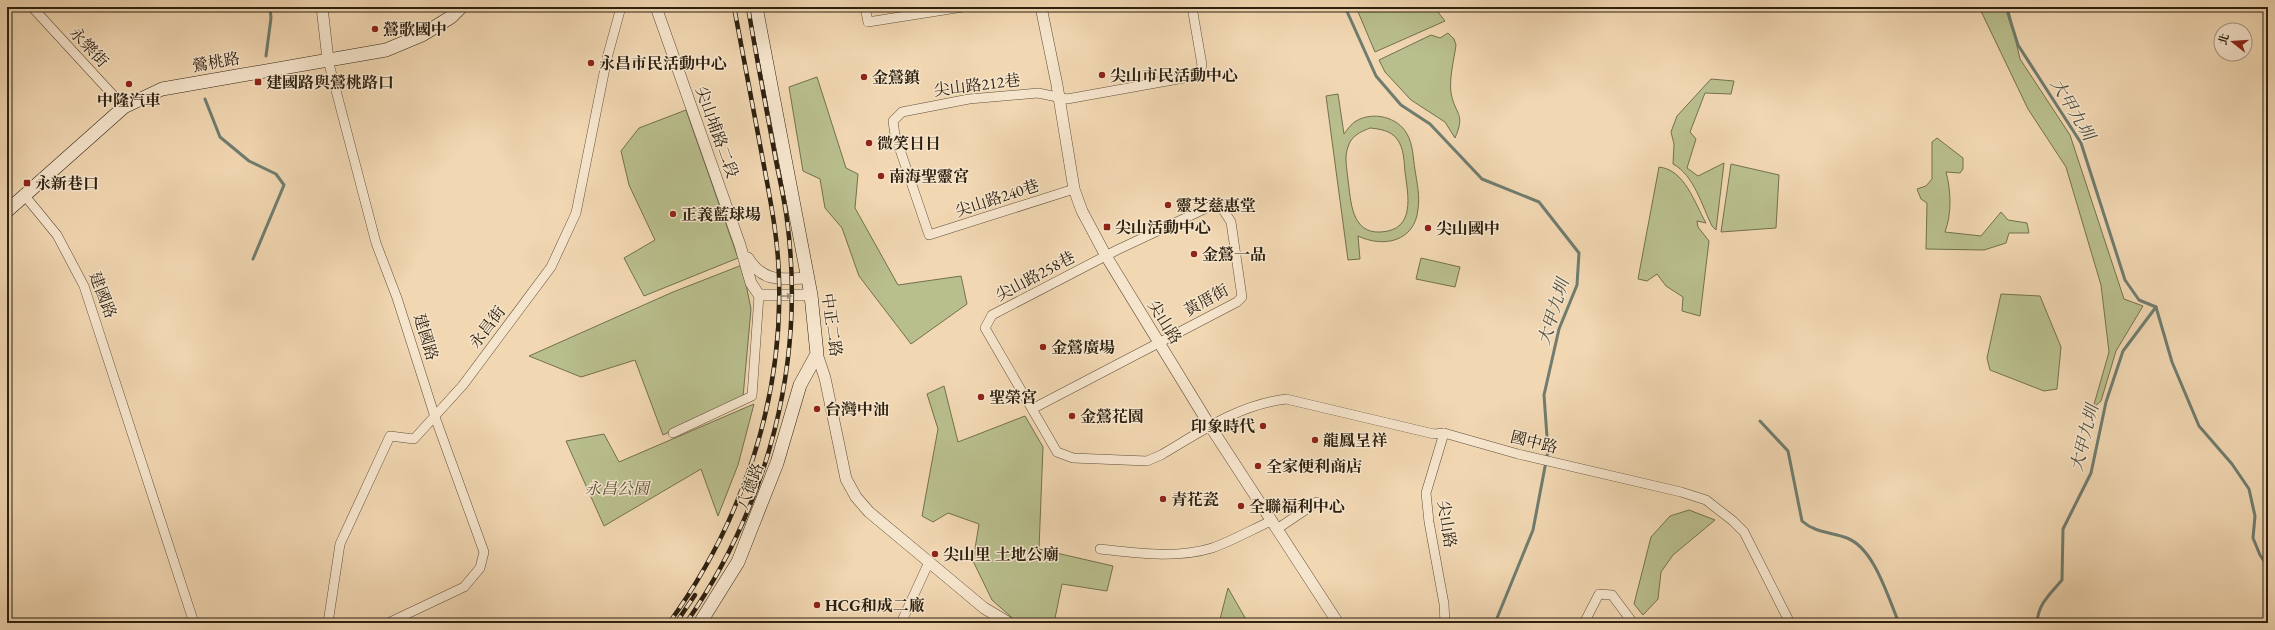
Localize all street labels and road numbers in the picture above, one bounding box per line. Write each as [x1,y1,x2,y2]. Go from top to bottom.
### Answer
street label: 永樂街 [65,22,113,72]
street label: 鶯桃路 [191,47,241,77]
street label: 尖山路212巷 [933,69,1021,101]
street label: 尖山埔路二段 [691,83,743,181]
street label: 尖山路240巷 [952,175,1042,221]
street label: 尖山路258巷 [992,246,1078,306]
street label: 建國路 [85,269,121,321]
street label: 黃厝街 [1180,279,1232,321]
street label: 中正二路 [817,292,847,358]
street label: 尖山路 [1143,296,1187,348]
street label: 永昌街 [464,302,510,352]
street label: 建國路 [409,311,443,363]
street label: 國中路 [1508,426,1560,458]
street label: 八德路 [732,460,768,512]
street label: 尖山路 [1433,499,1461,549]

